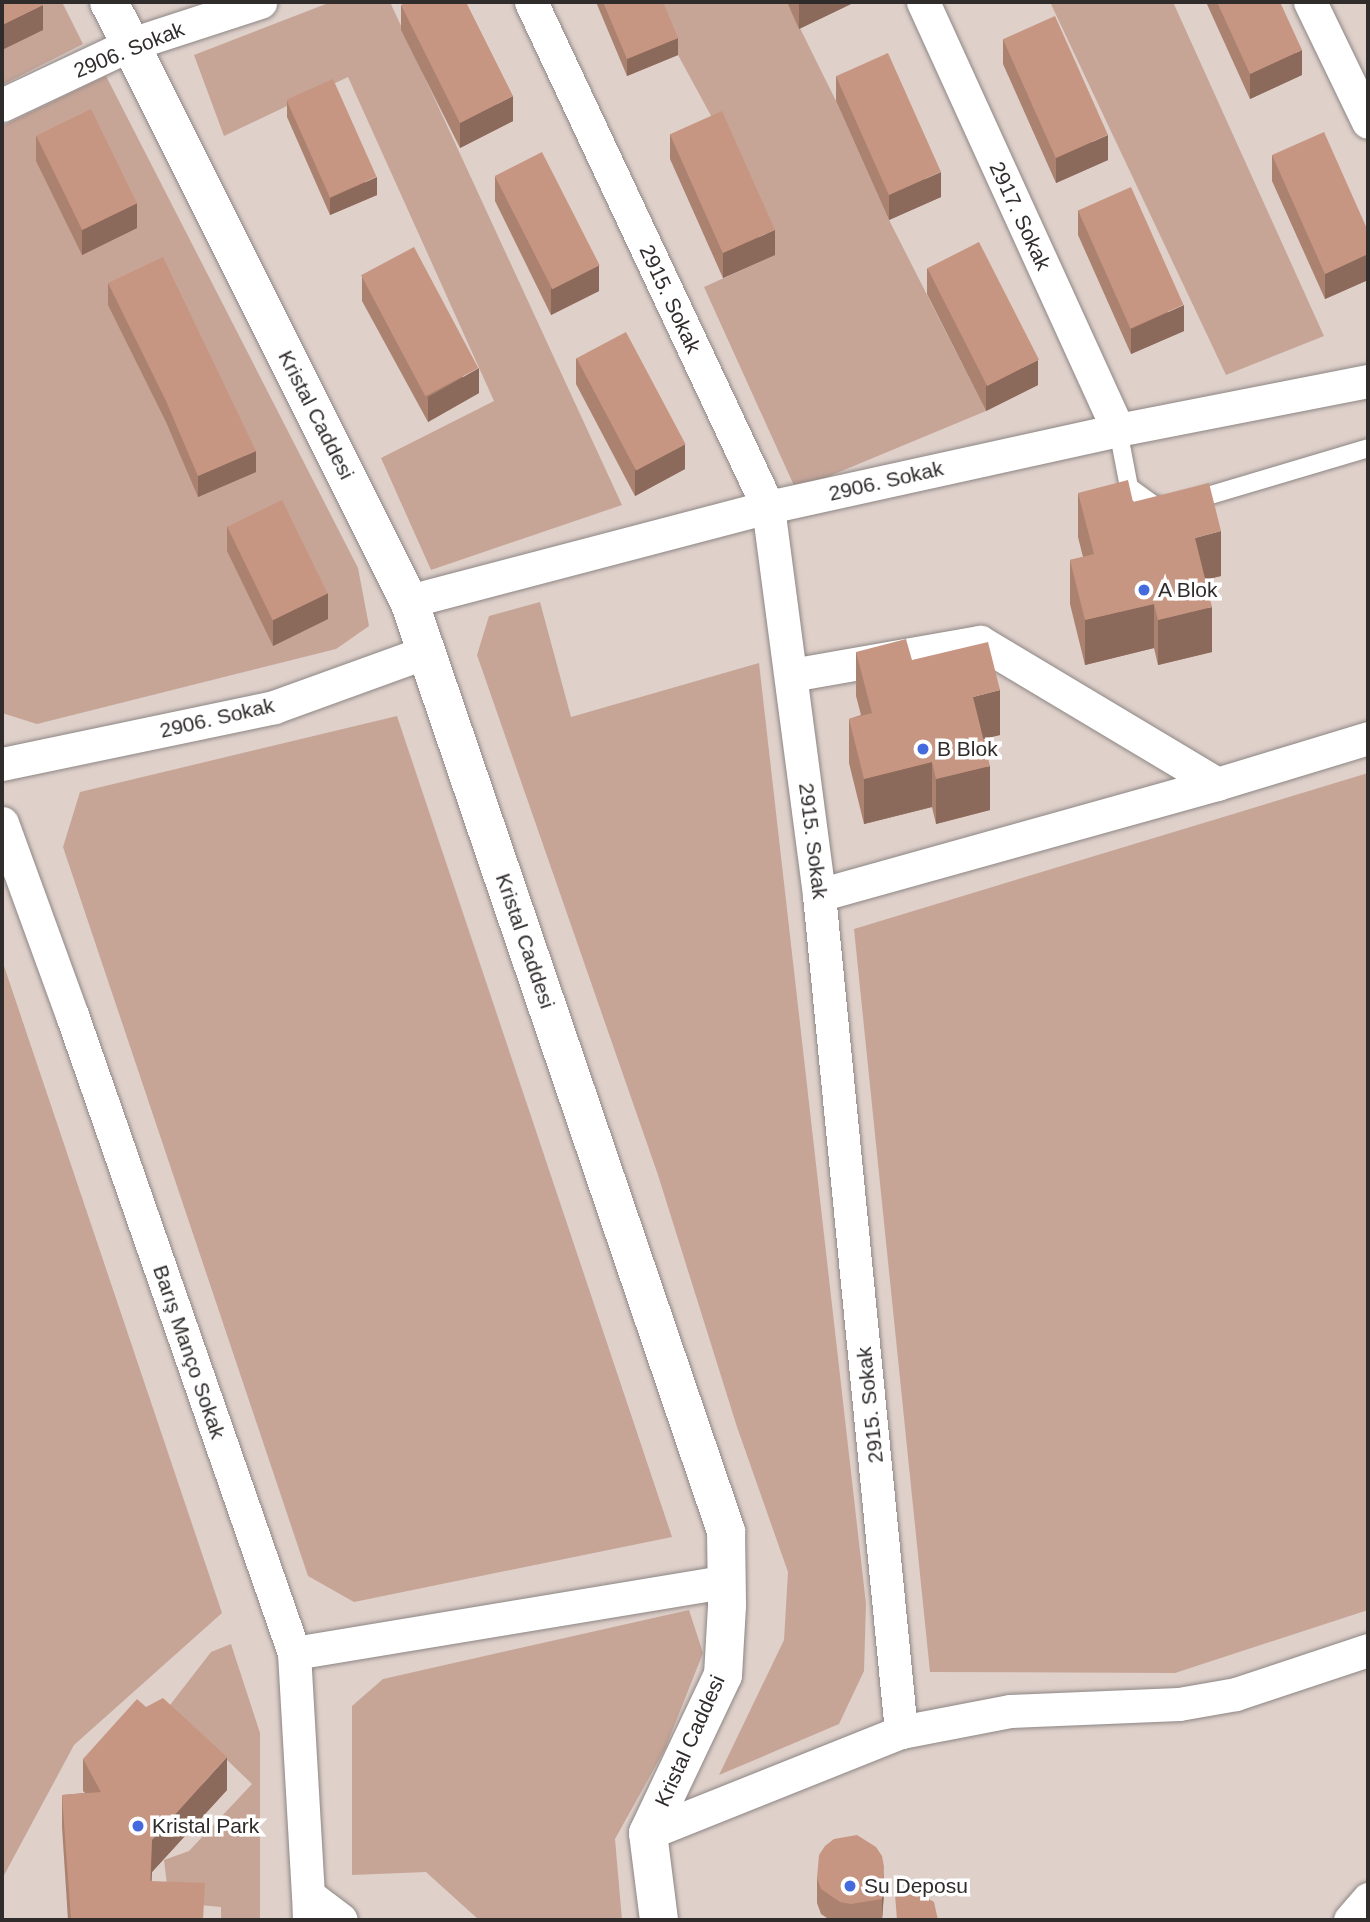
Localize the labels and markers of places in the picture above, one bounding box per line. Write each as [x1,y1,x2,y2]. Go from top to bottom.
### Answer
place label: A Blok [1158,577,1219,603]
marker: A Blok [1136,582,1152,598]
place label: B Blok [937,736,998,762]
marker: B Blok [915,741,931,757]
place label: Kristal Park [152,1813,259,1839]
marker: Kristal Park [130,1818,146,1834]
place label: Su Deposu [864,1873,968,1899]
marker: Su Deposu [842,1878,858,1894]

